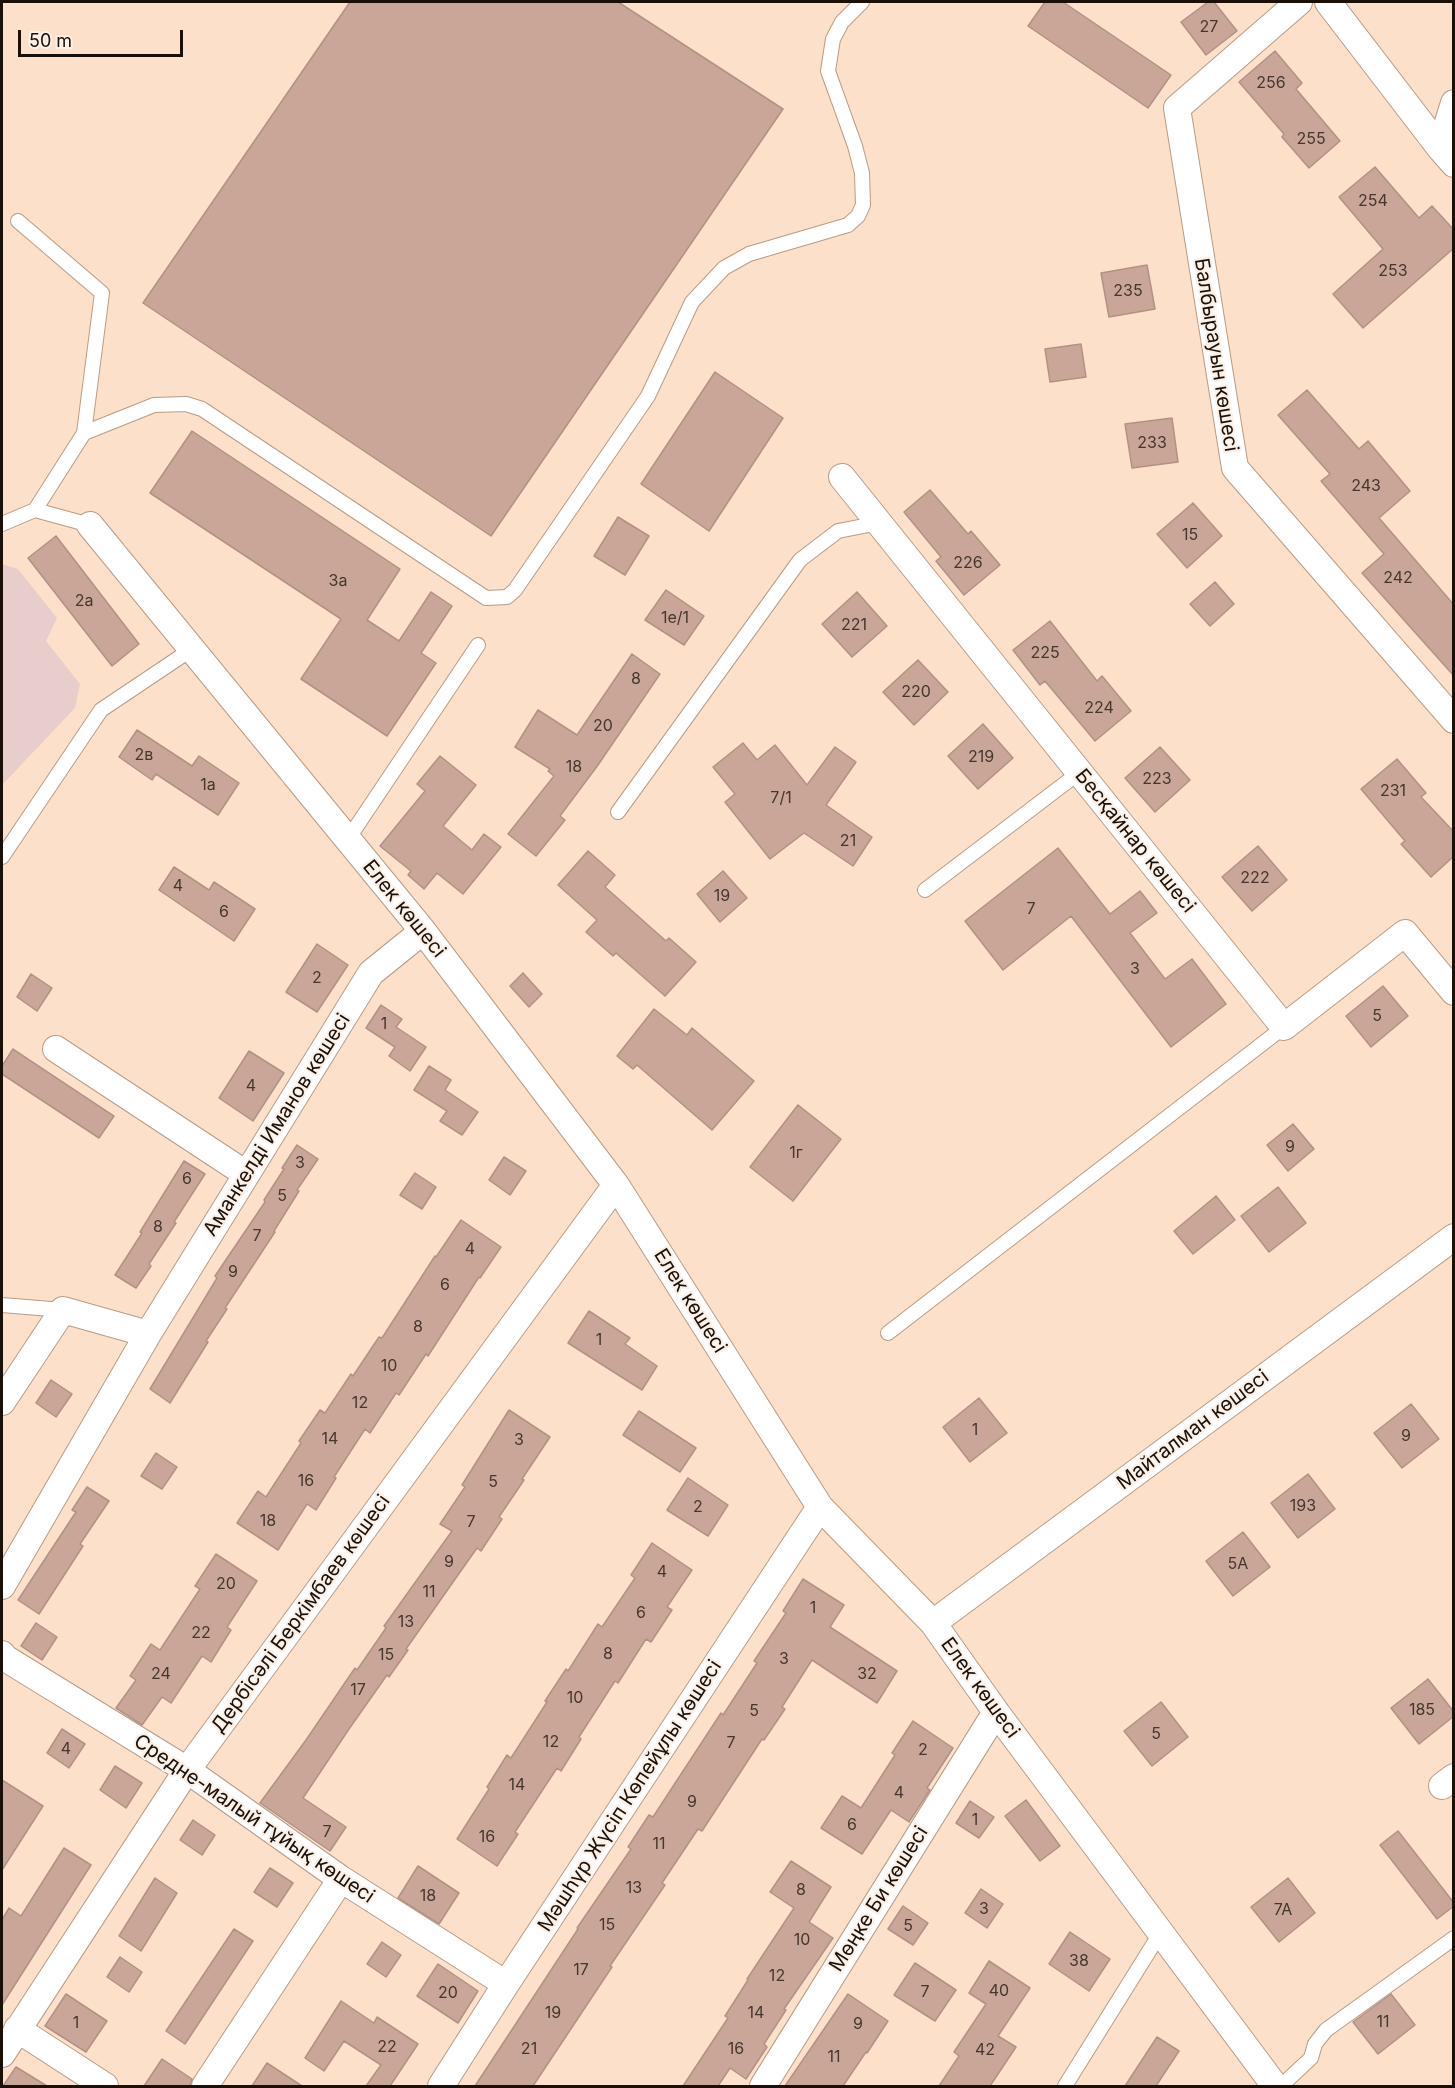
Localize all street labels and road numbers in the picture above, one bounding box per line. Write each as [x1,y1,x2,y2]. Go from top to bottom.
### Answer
street label: Балбырауын көшесі [1189,256,1243,454]
street label: Бесқайнар көшесі [1070,764,1200,918]
street label: Елек көшесі [357,855,451,963]
street label: Аманкелді Иманов көшесі [198,1009,356,1241]
street label: Елек көшесі [648,1244,732,1358]
street label: Майталман көшесі [1112,1365,1274,1495]
street label: Дербісәлі Беркімбаев көшесі [207,1490,395,1738]
street label: Елек көшесі [935,1633,1025,1743]
street label: Мәшһүр Жүсіп Көпейұлы көшесі [533,1656,727,1936]
street label: Средне-малый тұйық көшесі [129,1729,379,1909]
street label: Мөңке Би көшесі [825,1822,933,1976]

